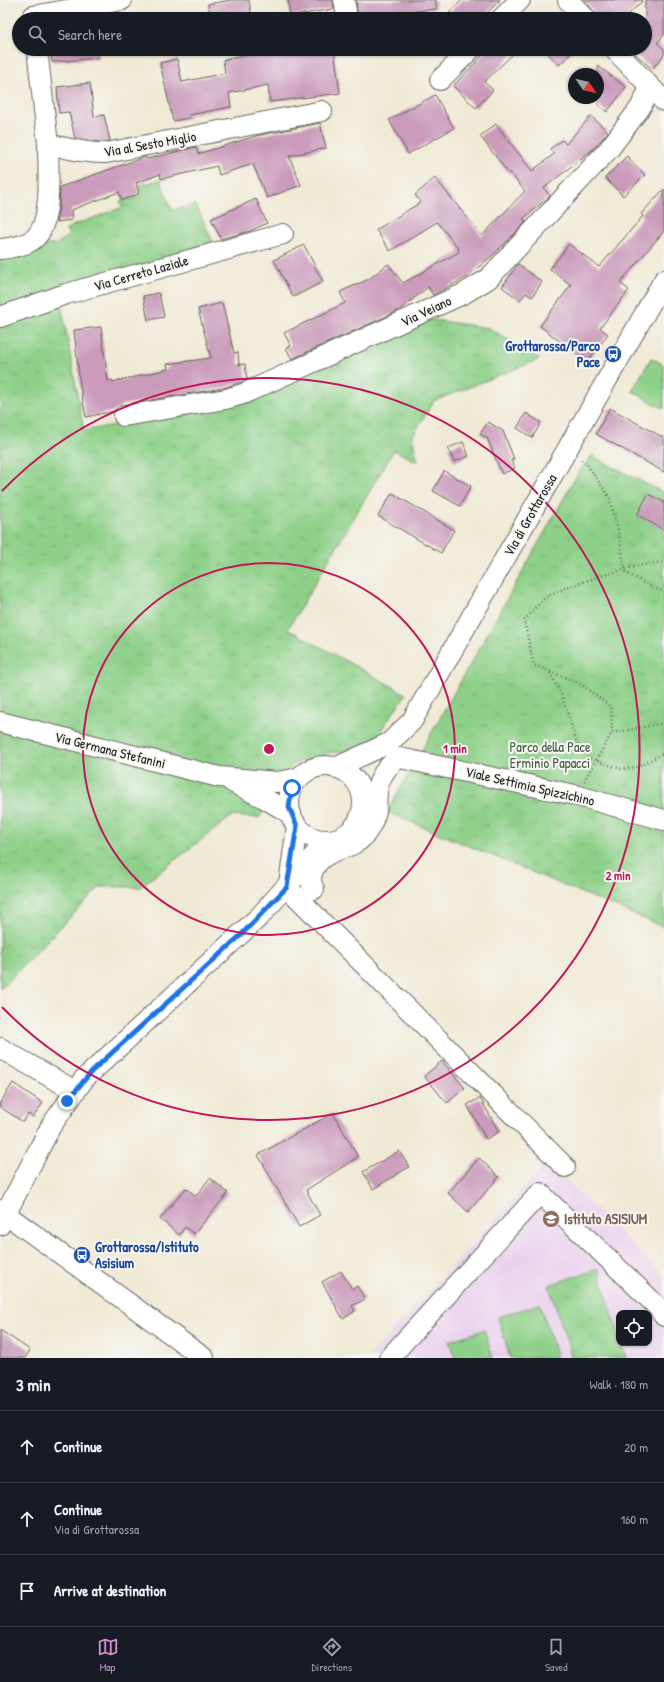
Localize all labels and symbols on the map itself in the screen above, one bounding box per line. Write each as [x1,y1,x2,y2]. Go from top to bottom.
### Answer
north arrow [568,68,604,104]
street label: Via al Sesto Miglio [102,126,198,162]
street label: Via Cerreto Laziale [91,250,191,295]
street label: Via Veiano [397,290,454,331]
place label: Grottarossa/Parco Pace [505,336,600,371]
bus stop icon: Grottarossa/Parco Pace [603,344,623,364]
street label: Via di Grottarossa [498,470,561,559]
street label: Via Germana Stefanini [53,727,168,772]
park label: Parco della Pace Erminio Papacci [510,737,591,773]
text: 1 min [443,740,467,757]
centre of rings [262,742,276,756]
street label: Viale Settimia Spizzichino [463,761,597,811]
route start [283,779,301,797]
text: 2 min [606,867,631,884]
route end [58,1092,76,1110]
school or university icon: Istituto ASISIUM [541,1209,561,1229]
place label: Istituto ASISIUM [564,1209,647,1228]
place label: Grottarossa/Istituto Asisium [95,1237,199,1272]
bus stop icon: Grottarossa/Istituto Asisium [72,1245,92,1265]

